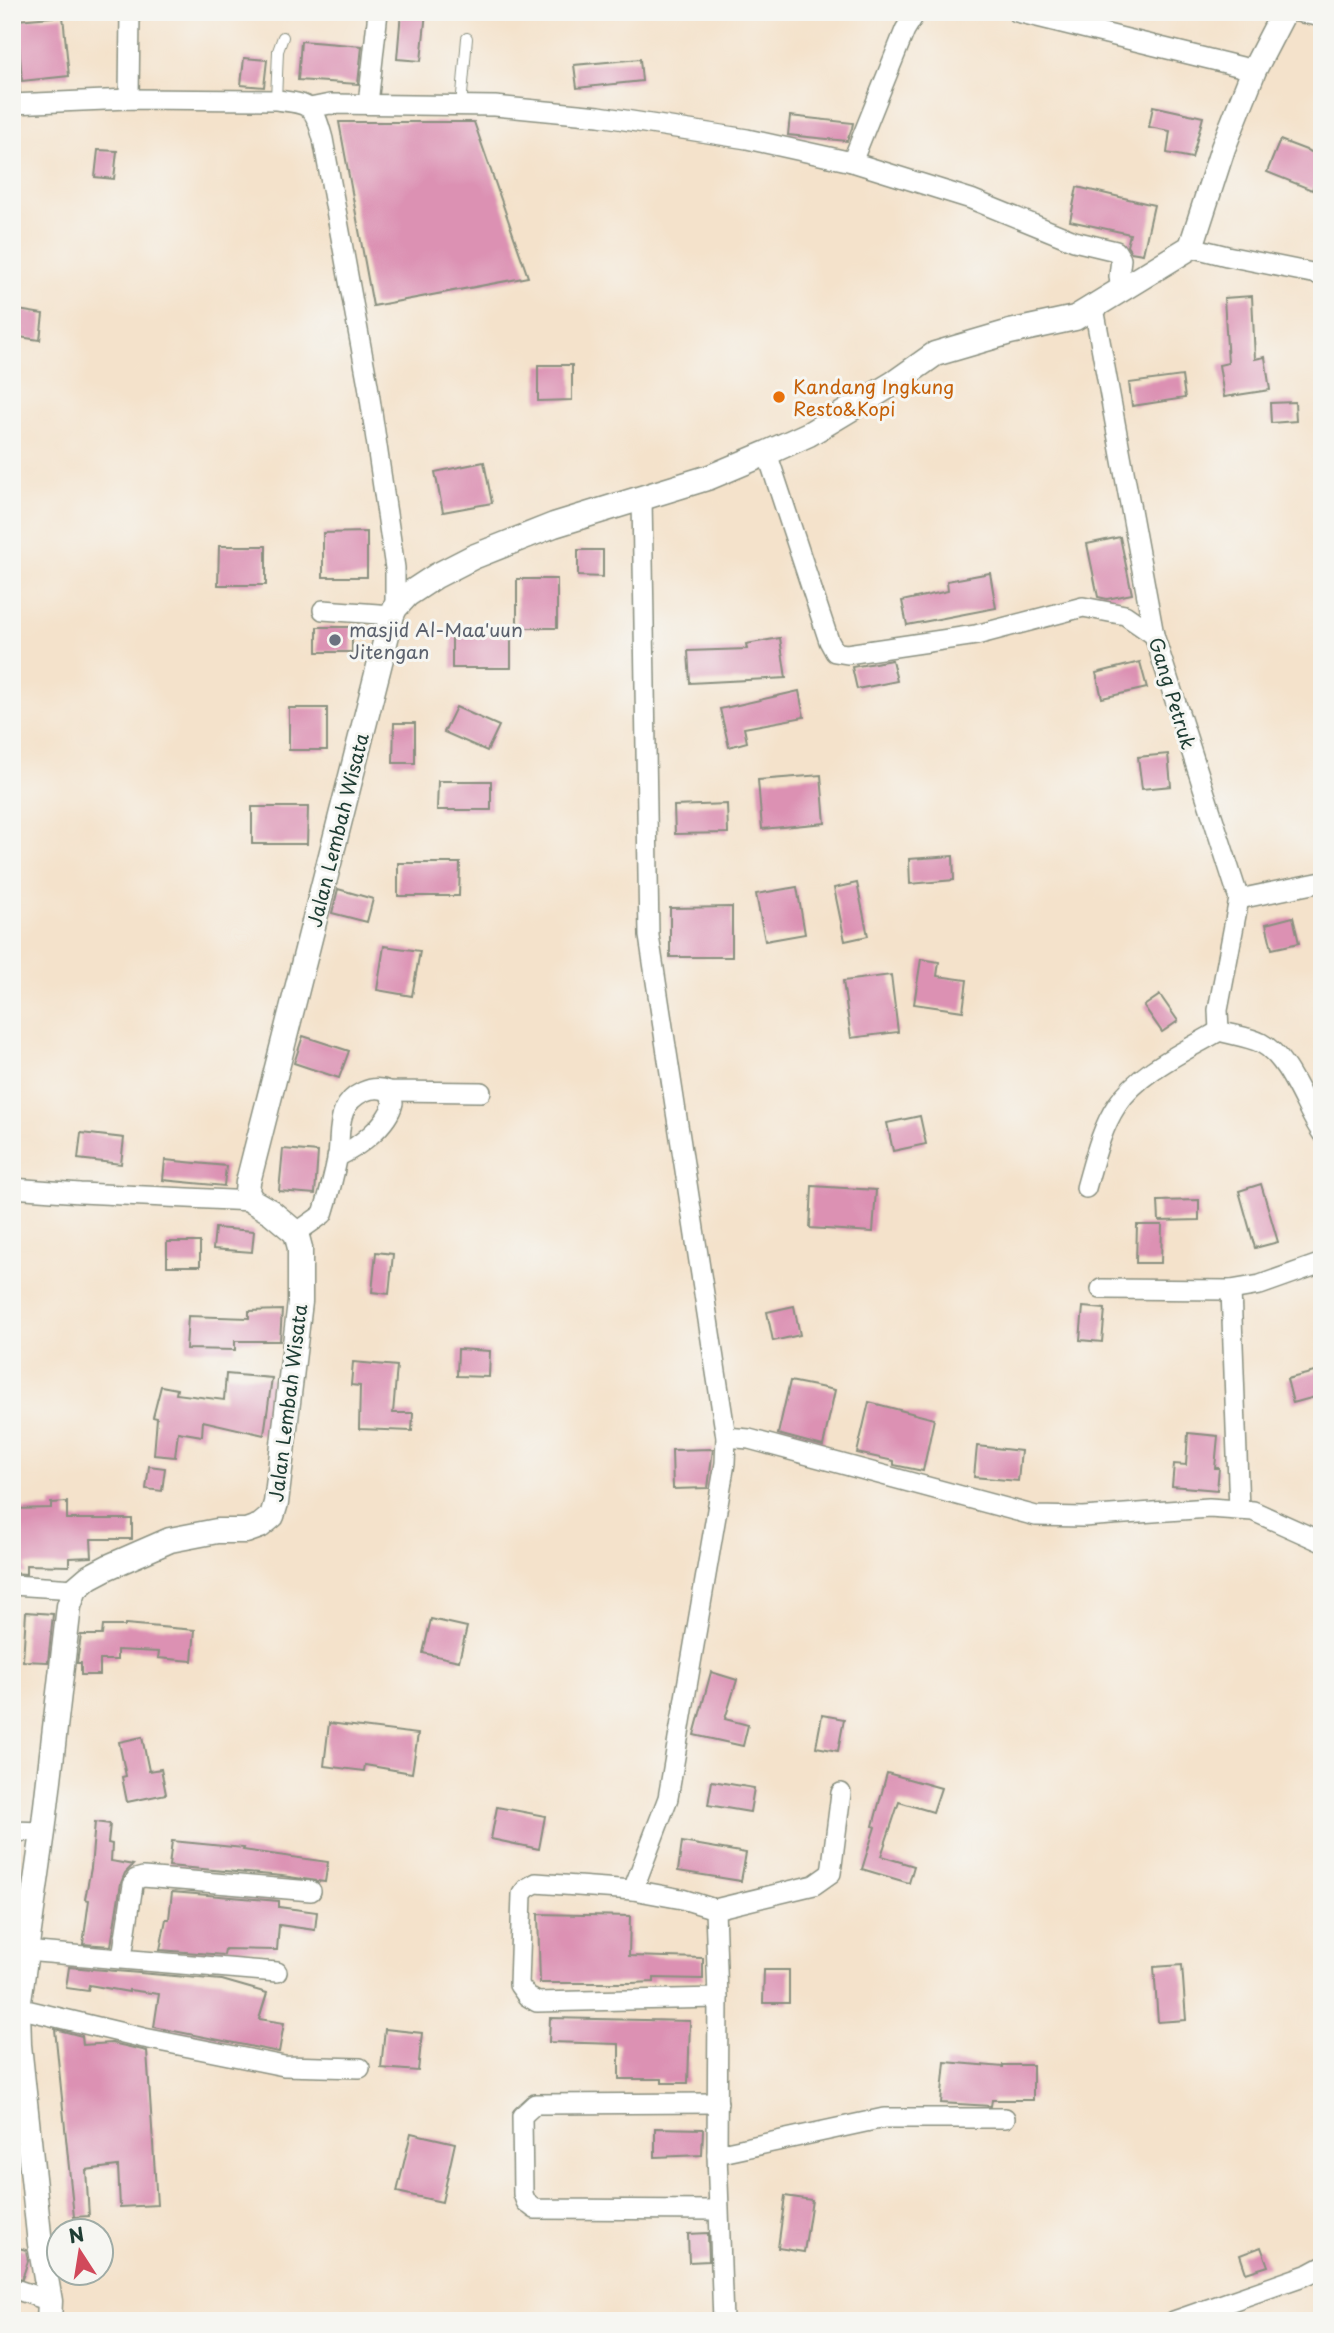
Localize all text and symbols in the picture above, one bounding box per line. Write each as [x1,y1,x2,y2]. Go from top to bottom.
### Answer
place label: Kandang Ingkung Resto&Kopi [793,372,954,422]
marker: Kandang Ingkung Resto&Kopi [771,389,787,405]
place label: masjid Al-Maa'uun Jitengan [349,615,523,665]
marker: masjid Al-Maa'uun Jitengan [327,632,343,648]
street label: Gang Petruk [1143,633,1203,753]
street label: Jalan Lembah Wisata [299,730,375,930]
street label: Jalan Lembah Wisata [261,1302,313,1503]
north arrow [46,2218,116,2288]
text: N [66,2219,87,2250]

